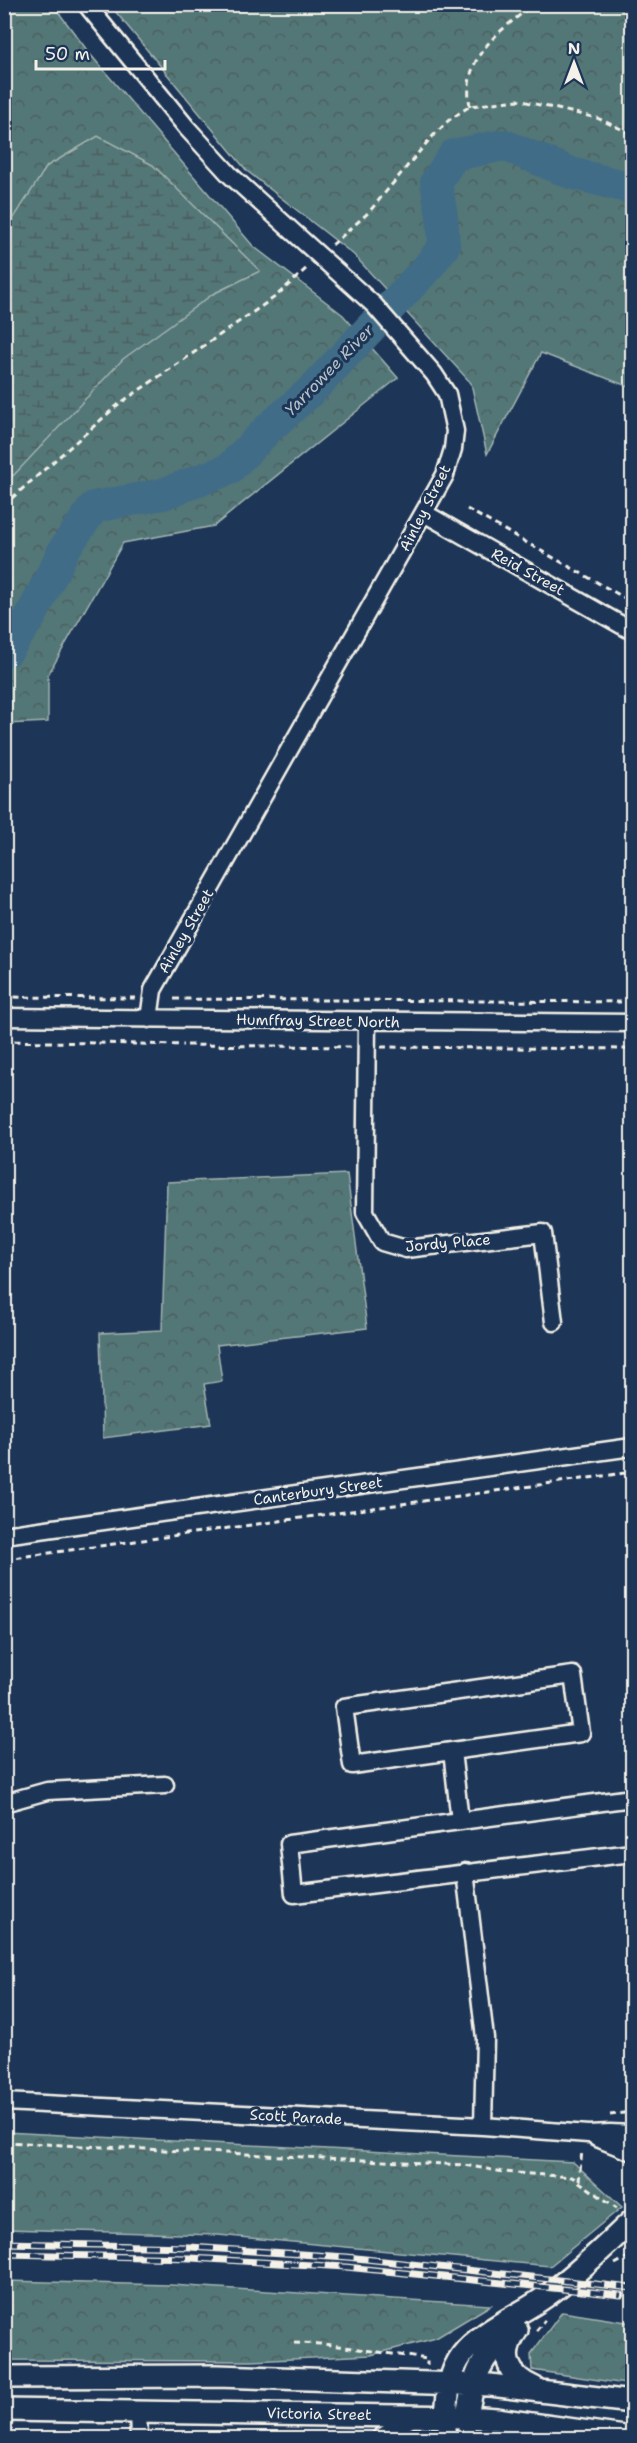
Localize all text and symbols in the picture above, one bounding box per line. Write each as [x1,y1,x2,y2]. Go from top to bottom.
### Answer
scale bar [36,33,165,71]
north arrow [544,33,604,93]
text: N [568,38,580,59]
text: 50 m [45,42,90,66]
water label: Yarrowee River [280,319,378,420]
street label: Ainley Street [395,461,455,555]
street label: Reid Street [488,544,568,600]
street label: Ainley Street [154,885,218,977]
street label: Humffray Street North [236,1010,400,1032]
street label: Jordy Place [404,1229,492,1257]
street label: Canterbury Street [252,1472,384,1510]
street label: Scott Parade [249,2105,343,2129]
street label: Victoria Street [266,2403,372,2425]

